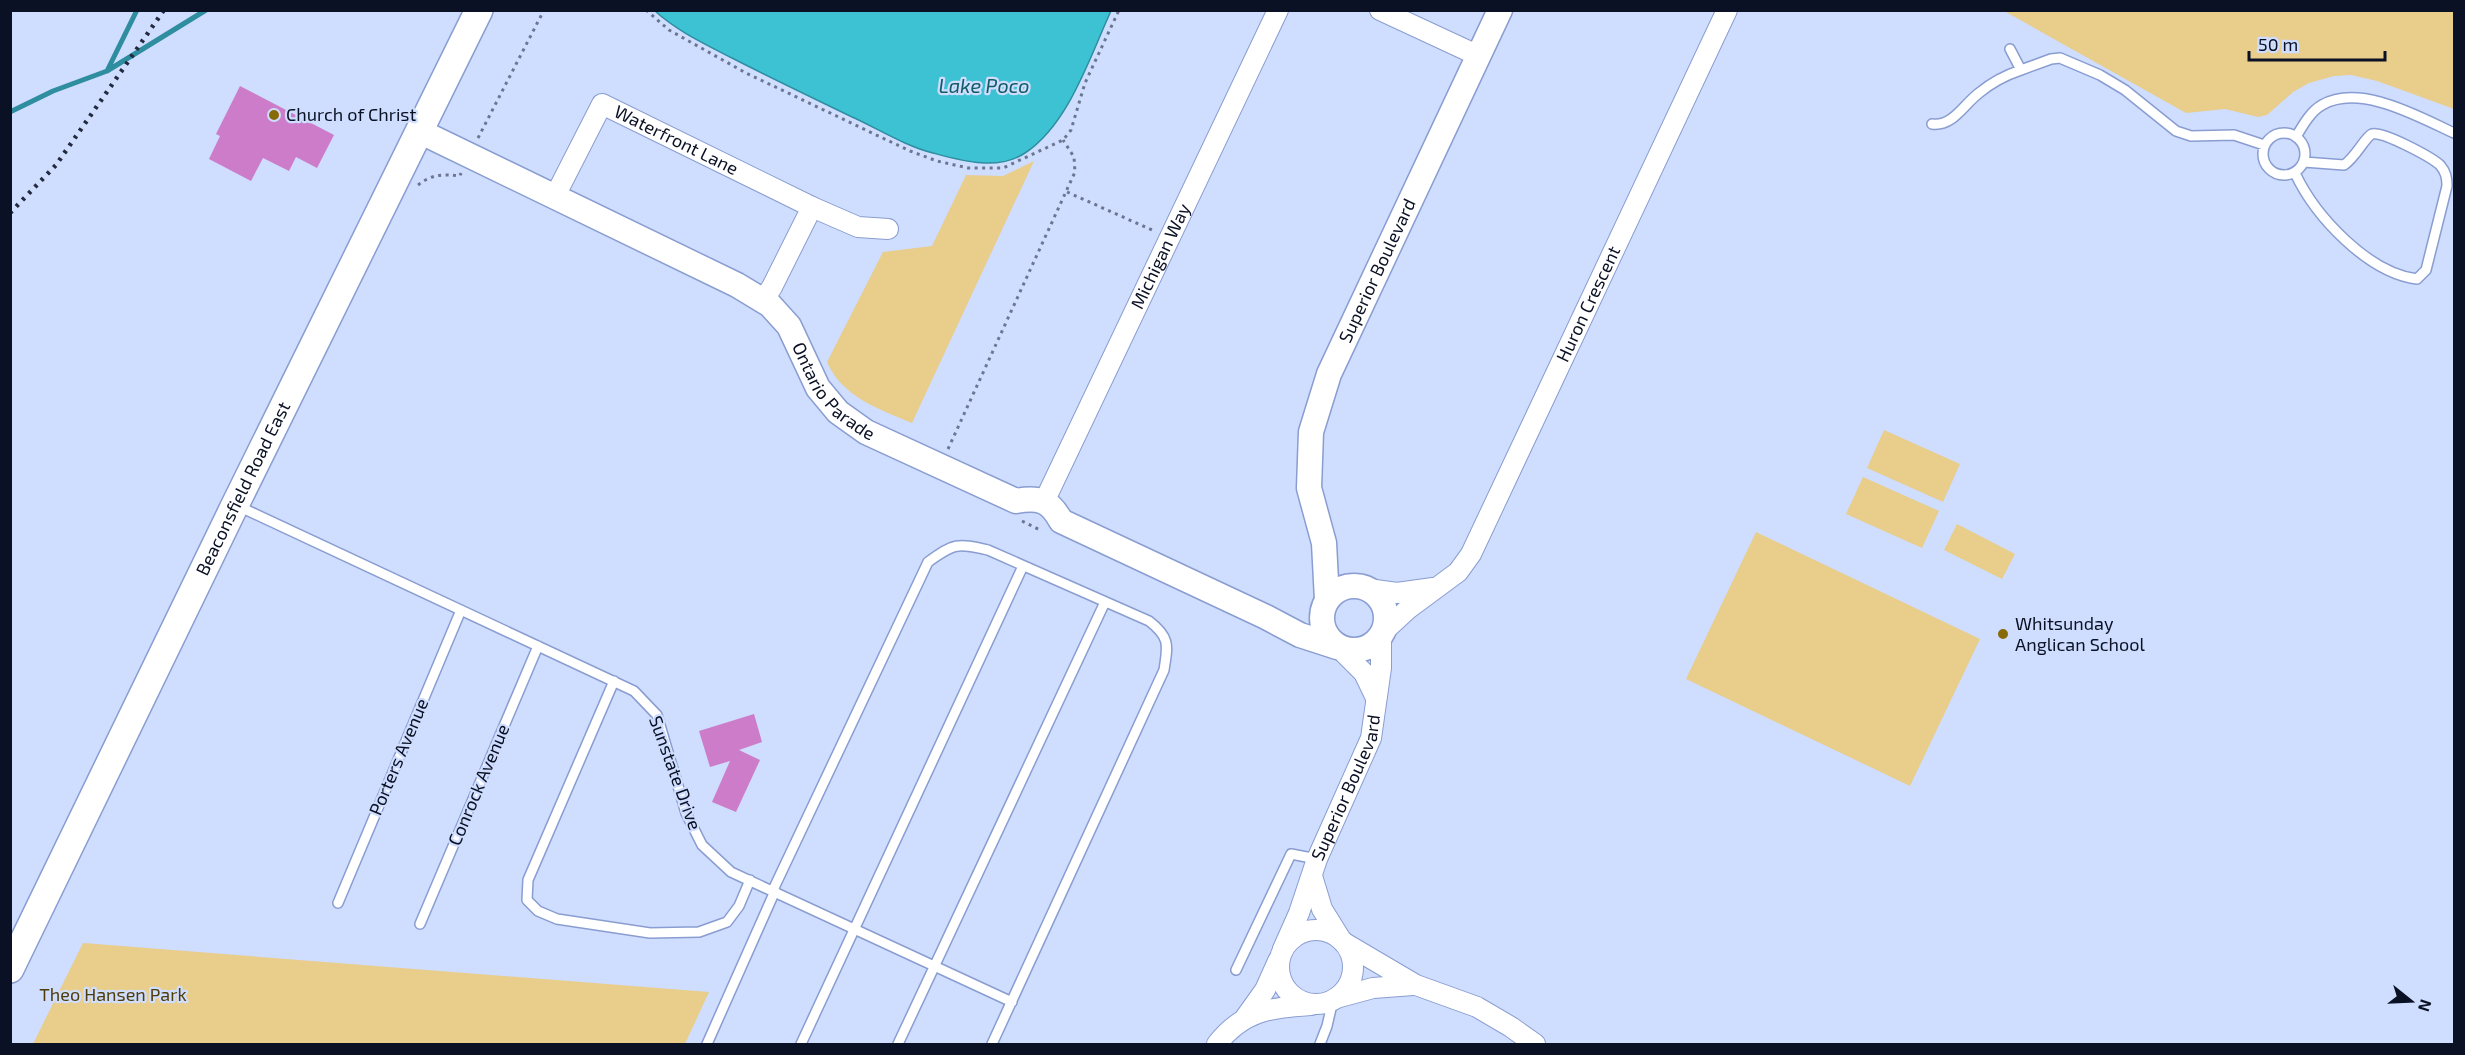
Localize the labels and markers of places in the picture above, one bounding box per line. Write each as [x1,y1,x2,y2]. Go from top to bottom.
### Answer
place label: Church of Christ [286,103,416,125]
marker: Church of Christ [267,108,281,122]
place label: Whitsunday Anglican School [2015,612,2145,655]
marker: Whitsunday Anglican School [1996,627,2010,641]

